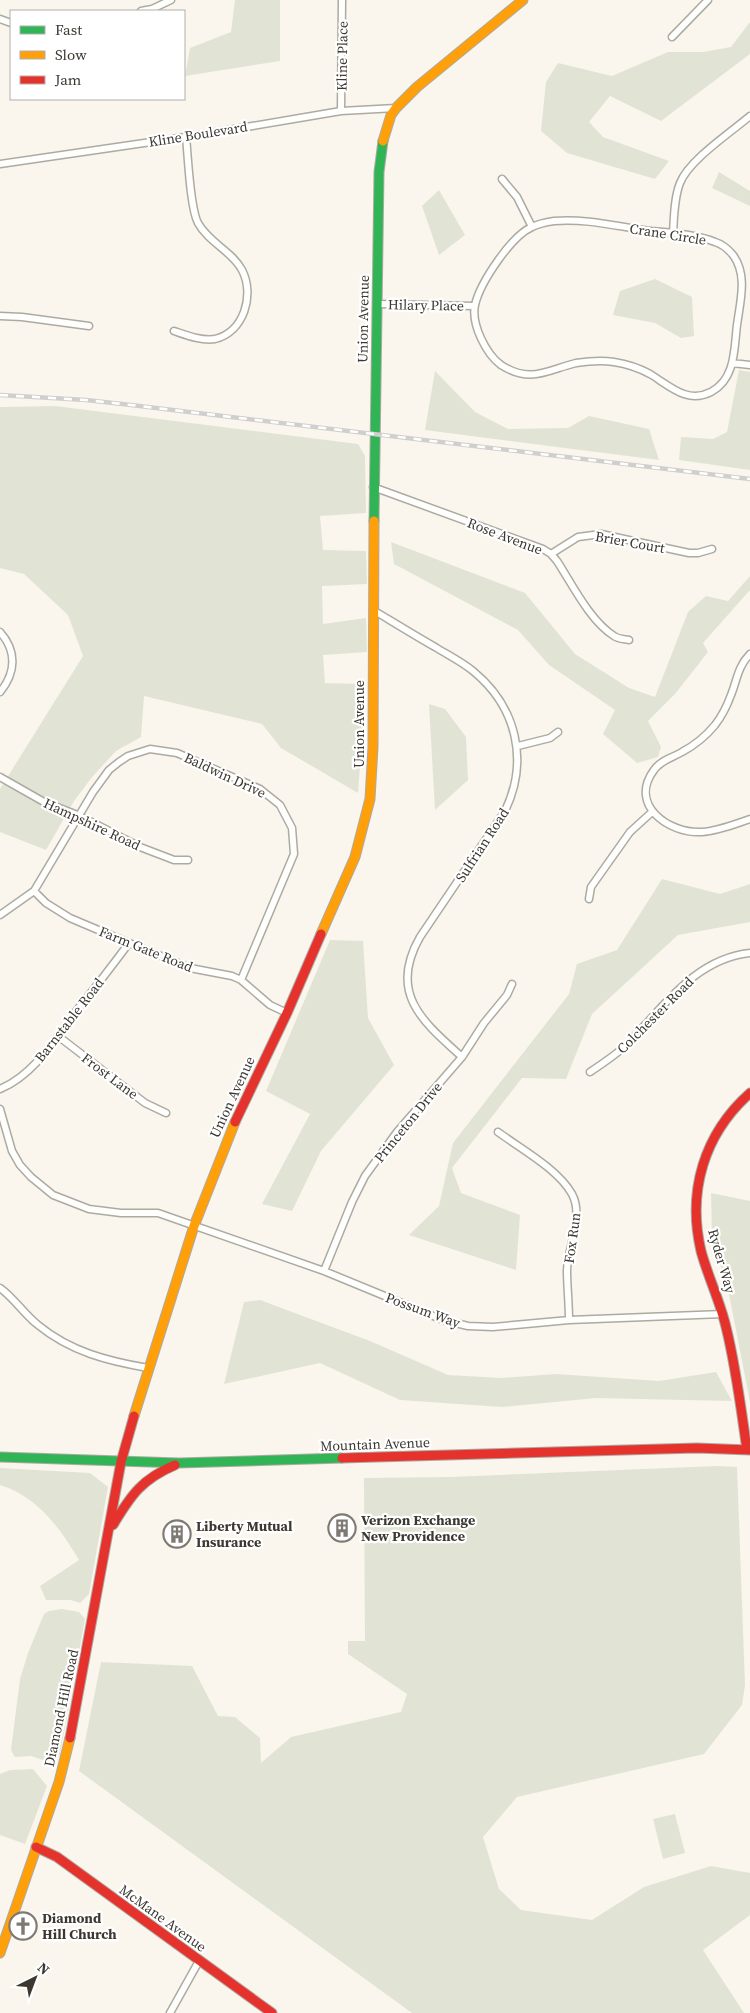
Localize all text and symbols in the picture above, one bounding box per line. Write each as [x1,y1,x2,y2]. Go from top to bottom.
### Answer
legend [10,10,185,100]
text: Fast [55,19,82,40]
street label: Kline Place [331,21,353,91]
text: Slow [55,44,87,65]
text: Jam [54,69,82,90]
street label: Kline Boulevard [147,116,249,152]
street label: Crane Circle [628,218,708,250]
street label: Union Avenue [352,275,374,363]
street label: Hilary Place [388,294,464,316]
street label: Rose Avenue [464,512,546,560]
street label: Brier Court [594,526,667,558]
street label: Union Avenue [349,680,369,768]
street label: Baldwin Drive [181,747,269,803]
street label: Hampshire Road [40,793,144,855]
street label: Sulfrian Road [450,804,514,886]
street label: Farm Gate Road [96,921,196,977]
street label: Colchester Road [612,972,698,1058]
street label: Barnstable Road [30,974,108,1066]
street label: Frost Lane [78,1048,142,1104]
street label: Union Avenue [204,1053,260,1141]
street label: Princeton Drive [369,1077,447,1167]
street label: Fox Run [559,1211,586,1265]
street label: Ryder Way [703,1226,741,1296]
street label: Possum Way [383,1287,464,1333]
street label: Mountain Avenue [320,1432,430,1456]
place label: Verizon Exchange New Providence [361,1510,475,1546]
building icon: Verizon Exchange New Providence [327,1513,357,1543]
place label: Liberty Mutual Insurance [196,1516,293,1552]
building icon: Liberty Mutual Insurance [162,1519,192,1549]
street label: Diamond Hill Road [39,1647,83,1769]
street label: McMane Avenue [115,1880,211,1956]
place label: Diamond Hill Church [42,1908,117,1944]
church icon: Diamond Hill Church [8,1911,38,1941]
north arrow [10,1953,60,2003]
text: N [33,1957,54,1979]

